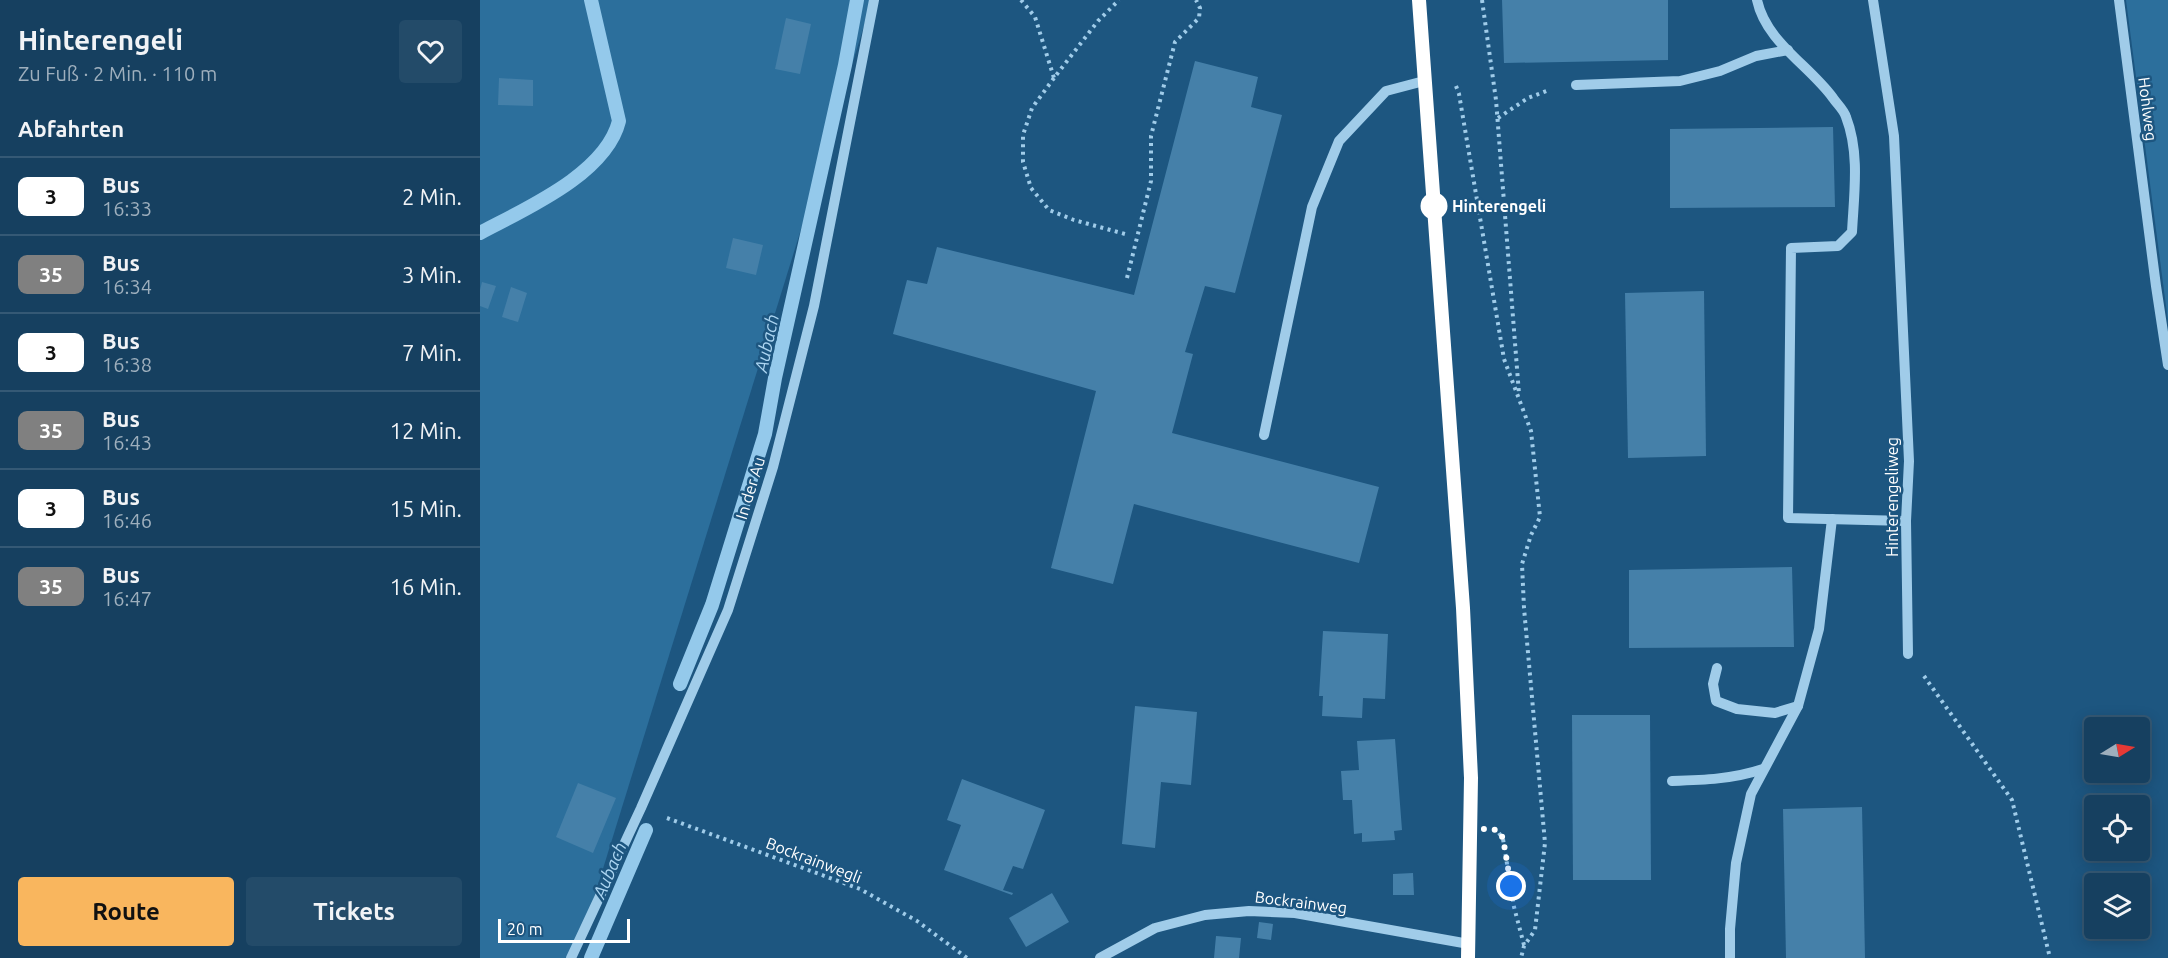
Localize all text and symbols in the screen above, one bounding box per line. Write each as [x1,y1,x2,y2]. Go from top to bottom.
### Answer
button: heart [399,20,462,83]
text: Hinterengeli [18,24,183,55]
text: Zu Fuß · 2 Min. · 110 m [18,62,217,85]
street label: Hohlweg [2135,76,2161,142]
text: Abfahrten [18,116,124,141]
text: Bus [102,172,140,197]
text: 3 [45,184,57,208]
text: 2 Min. [402,184,462,209]
marker: Hinterengeli [1421,193,1447,219]
text: 16:33 [102,197,152,220]
place label: Hinterengeli [1452,197,1546,215]
text: Bus [102,250,140,275]
text: 35 [39,262,63,286]
text: 3 Min. [402,262,462,287]
text: 16:34 [102,275,152,298]
water label: Aubach [750,312,782,375]
text: Bus [102,328,140,353]
text: 3 [45,340,57,364]
text: 7 Min. [402,340,462,365]
text: 16:38 [102,353,152,376]
text: Bus [102,406,140,431]
text: 35 [39,418,63,442]
text: 12 Min. [390,418,462,443]
text: 16:43 [102,431,152,454]
street label: Hinterengeliweg [1883,437,1901,557]
street label: In der Au [732,455,768,521]
text: Bus [102,484,140,509]
text: 3 [45,496,57,520]
text: 15 Min. [390,496,462,521]
text: 16:46 [102,509,152,532]
text: Bus [102,562,140,587]
text: 35 [39,574,63,598]
text: 16 Min. [390,574,462,599]
text: 16:47 [102,587,152,610]
north arrow [2084,717,2150,783]
map controls [2084,717,2150,939]
button: locate [2084,795,2150,861]
street label: Bockrainwegli [764,834,864,886]
water label: Aubach [588,839,630,902]
your location [1496,871,1526,901]
button: layers [2084,873,2150,939]
button: Route [18,877,234,946]
button: Tickets [246,877,462,946]
street label: Bockrainweg [1254,887,1348,917]
scale bar [498,916,630,944]
text: 20 m [507,920,543,938]

